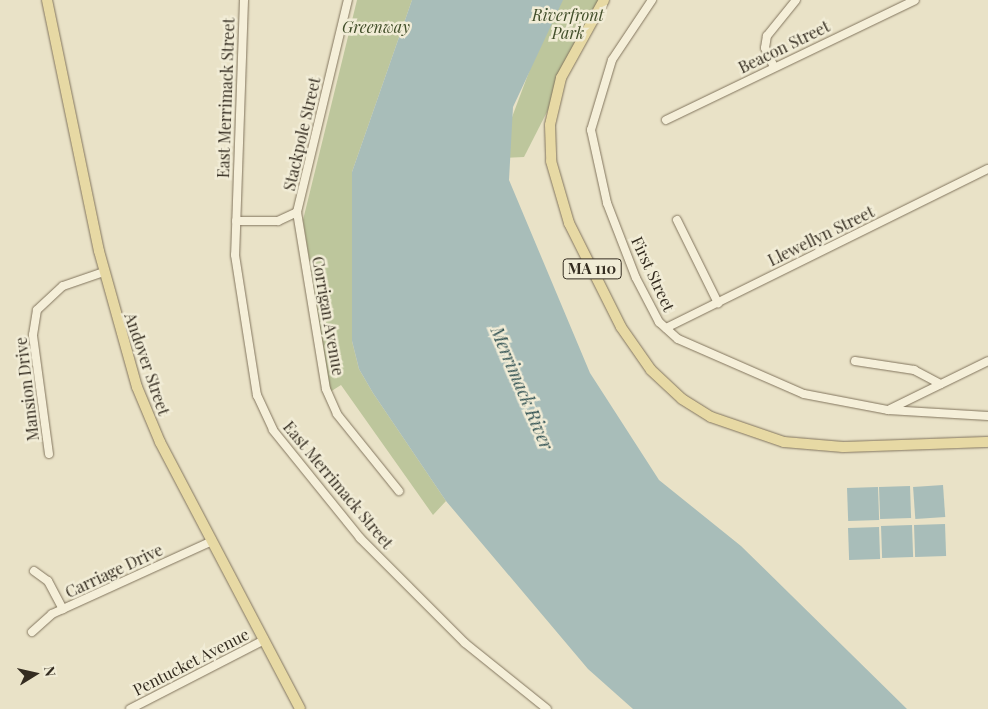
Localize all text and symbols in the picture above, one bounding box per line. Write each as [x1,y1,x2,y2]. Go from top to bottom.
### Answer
park label: Riverfront Park [532,5,604,43]
street label: East Merrimack Street [214,17,238,179]
park label: Greenway [342,17,410,37]
street label: Beacon Street [735,17,833,77]
street label: Stackpole Street [280,75,324,193]
street label: Llewellyn Street [765,202,877,270]
street label: First Street [627,233,679,315]
street label: Corrigan Avenue [308,255,348,377]
road number: MA 110 [562,256,622,282]
street label: Andover Street [120,310,174,418]
water label: Merrimack River [486,323,558,453]
street label: Mansion Drive [11,336,43,442]
street label: East Merrimack Street [279,417,397,553]
street label: Carriage Drive [62,540,166,602]
street label: Pentucket Avenue [129,624,253,700]
north arrow [10,649,60,699]
text: N [40,665,60,678]

